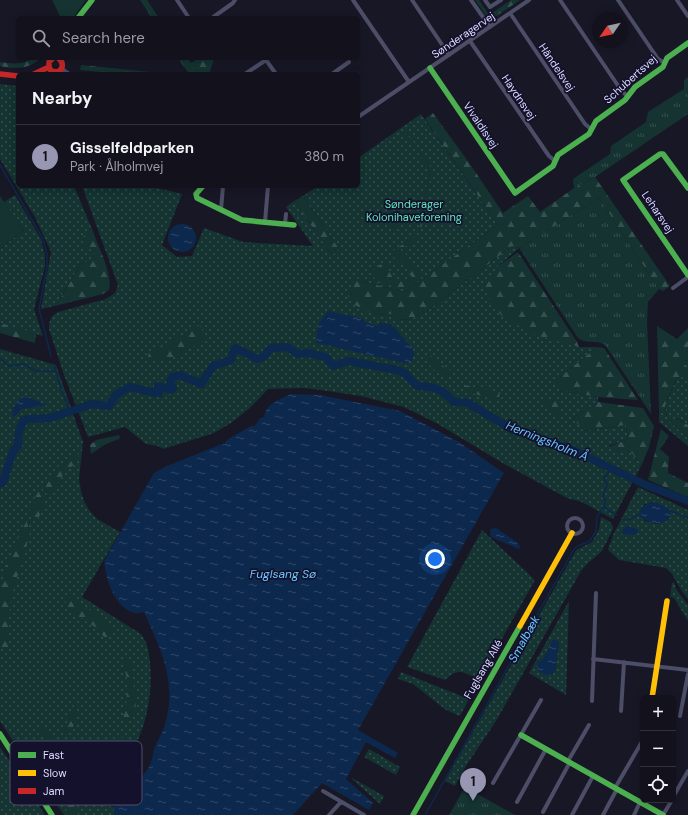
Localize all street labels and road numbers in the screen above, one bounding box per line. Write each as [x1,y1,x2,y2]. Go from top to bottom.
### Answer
street label: Sønderagervej [429,9,497,61]
street label: Händelsvej [536,40,578,94]
street label: Schubertsvej [601,52,659,106]
street label: Haydnsvej [499,72,539,122]
street label: Vivaldisvej [460,99,502,151]
street label: Leharsvej [639,188,677,236]
street label: Fuglsang Allé [460,637,506,701]

